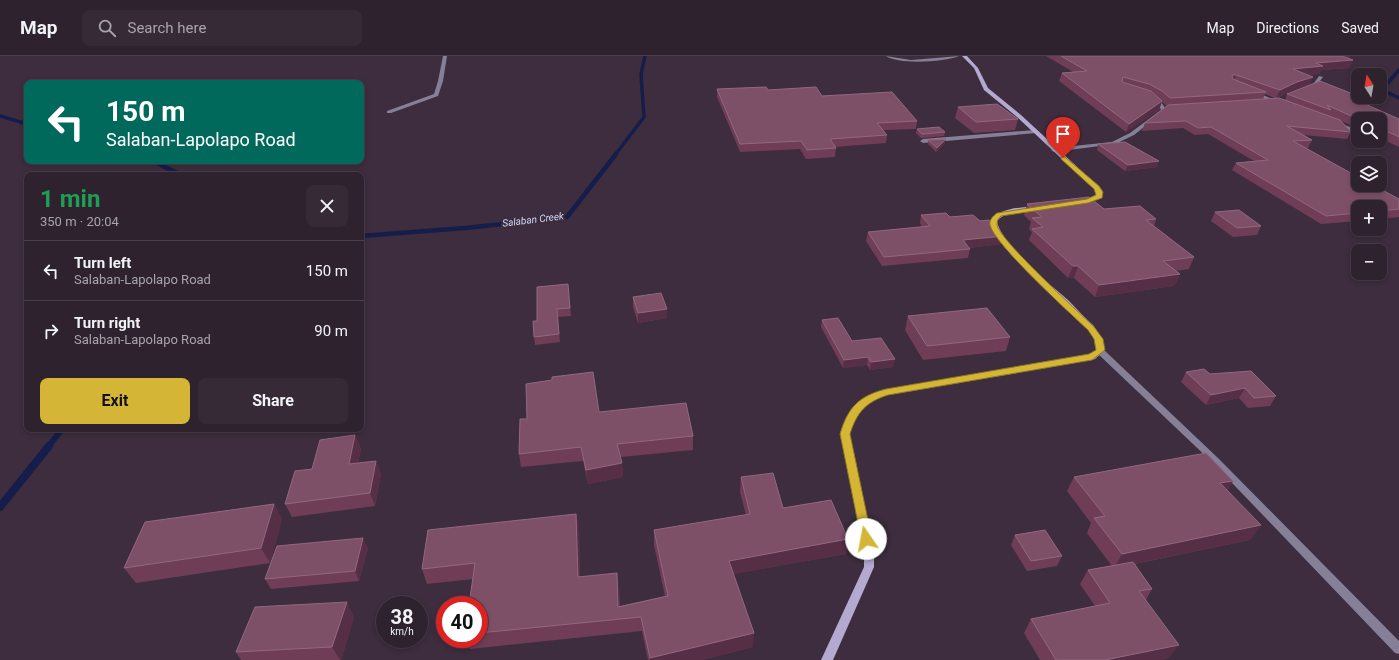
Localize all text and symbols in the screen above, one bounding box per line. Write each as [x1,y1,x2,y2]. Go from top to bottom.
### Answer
search box [82,10,362,46]
text: Map [20,16,58,39]
icon: search [96,17,118,39]
text: Search here [128,19,206,37]
text: Map [1207,20,1234,36]
text: Directions [1256,20,1319,36]
text: Saved [1341,20,1379,36]
north arrow [1351,68,1387,104]
map controls [1351,68,1387,280]
text: 150 m [106,95,185,128]
icon: left [40,96,92,148]
button: search [1351,112,1387,148]
pin [1046,117,1080,158]
icon: arrive [1052,123,1074,145]
text: Salaban-Lapolapo Road [106,129,296,150]
button: layers [1351,156,1387,192]
text: 1 min [40,185,100,213]
button: close [306,185,348,227]
button: + [1351,200,1387,236]
water label: Salaban Creek [502,210,566,229]
text: 350 m · 20:04 [40,214,119,229]
button: − [1351,244,1387,280]
text: Turn left [74,254,131,272]
icon: left [40,260,62,282]
text: 150 m [306,262,348,280]
text: Salaban-Lapolapo Road [74,272,211,287]
text: Turn right [74,314,140,332]
icon: right [40,320,62,342]
text: 90 m [314,322,348,340]
text: Salaban-Lapolapo Road [74,332,211,347]
button: Exit [40,378,190,424]
button: Share [198,378,348,424]
position arrow [845,518,887,560]
speed limit sign: 40 [436,596,488,648]
text: 38 [391,605,413,629]
text: km/h [390,626,414,637]

